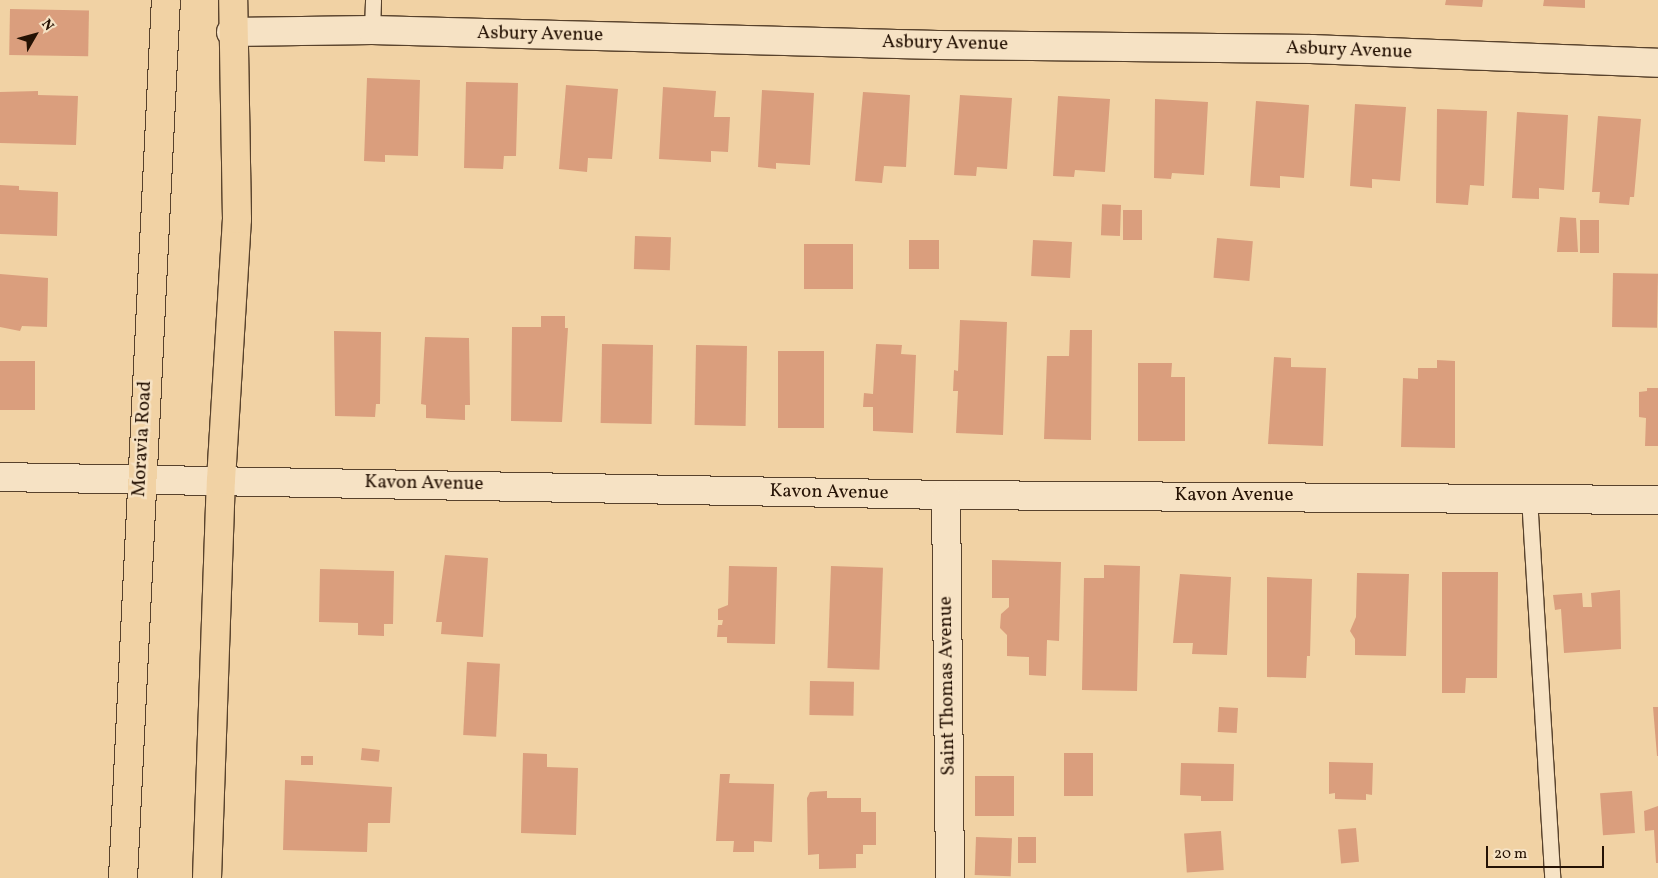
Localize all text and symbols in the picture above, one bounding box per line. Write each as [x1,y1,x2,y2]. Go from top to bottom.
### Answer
north arrow [10,10,60,60]
text: N [37,16,58,35]
street label: Asbury Avenue [476,22,604,48]
street label: Asbury Avenue [881,31,1009,57]
street label: Asbury Avenue [1285,37,1413,65]
street label: Moravia Road [129,380,157,498]
street label: Kavon Avenue [364,472,484,496]
street label: Kavon Avenue [769,481,889,505]
street label: Kavon Avenue [1174,485,1294,507]
street label: Saint Thomas Avenue [935,596,961,776]
scale bar [1488,836,1606,868]
text: 20 m [1494,844,1527,865]

